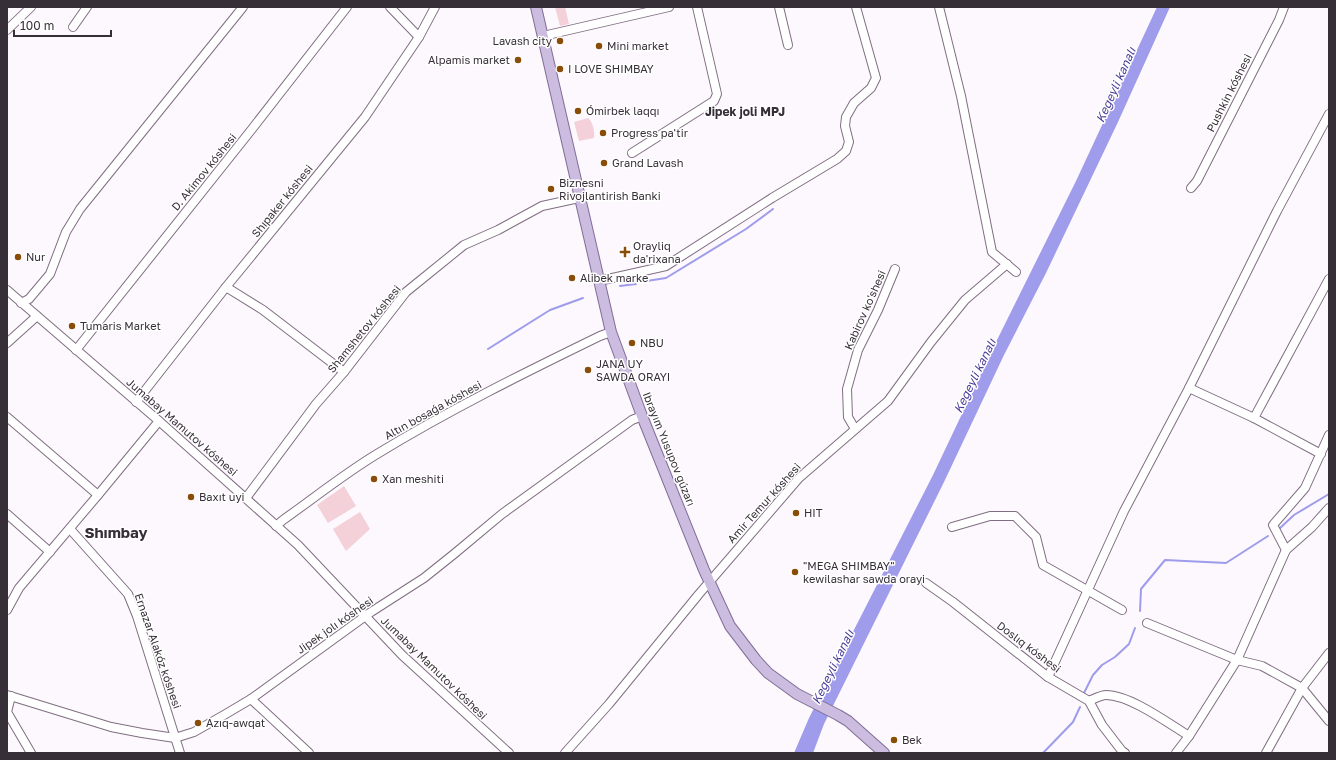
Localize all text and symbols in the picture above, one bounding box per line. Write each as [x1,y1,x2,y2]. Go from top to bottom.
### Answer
scale bar [14,12,111,38]
text: 100 m [20,18,54,33]
place label: Lavash city [493,34,552,47]
marker: Lavash city [555,36,565,46]
place label: Mini market [607,39,669,52]
marker: Mini market [594,41,604,51]
water label: Kegeyli kanalı [1092,44,1139,125]
street label: Pushkin kóshesi [1203,52,1254,134]
place label: Alpamis market [428,53,510,66]
marker: Alpamis market [513,55,523,65]
place label: I LOVE SHIMBAY [568,62,654,75]
marker: I LOVE SHIMBAY [555,64,565,74]
place label: Ómirbek laqqı [586,104,659,117]
district label: Jipek joli MPJ [705,104,785,119]
marker: Ómirbek laqqı [573,106,583,116]
place label: Progress pa'tir [611,126,689,139]
marker: Progress pa'tir [598,128,608,138]
street label: D. Akimov kóshesi [169,130,239,213]
place label: Grand Lavash [612,156,683,169]
marker: Grand Lavash [599,158,609,168]
street label: Shıpaker kóshesi [248,162,315,240]
place label: Biznesni Rivojlantirish Banki [559,176,661,202]
marker: Biznesni Rivojlantirish Banki [546,184,556,194]
place label: Orayliq da'rixana [633,239,681,265]
marker: Orayliq da'rixana [620,247,630,257]
place label: Nur [26,250,46,263]
marker: Nur [13,252,23,262]
street label: Kabirov ko'shesi [841,268,888,352]
place label: Alibek marke [580,271,648,284]
marker: Alibek marke [567,273,577,283]
street label: Shamshetov kóshesi [324,282,403,375]
place label: Tumaris Market [80,319,161,332]
marker: Tumaris Market [67,321,77,331]
place label: NBU [640,336,664,349]
water label: Kegeyli kanalı [950,336,999,415]
marker: NBU [627,338,637,348]
place label: JANA UY SAWDA ORAYI [596,357,670,383]
marker: JANA UY SAWDA ORAYI [583,365,593,375]
street label: Jumabay Mamutov kóshesi [124,375,240,478]
street label: Altın bosaǵa kóshesi [382,377,484,442]
street label: Ibrayım Yusupov gúzarı [641,390,698,508]
street label: Amir Temur kóshesi [724,460,803,545]
place label: Xan meshiti [382,472,444,485]
marker: Xan meshiti [369,474,379,484]
place label: Baxıt uyi [199,490,245,503]
marker: Baxıt uyi [186,492,196,502]
place label: HIT [804,506,823,519]
marker: HIT [791,508,801,518]
district label: Shımbay [84,523,148,541]
place label: "MEGA SHIMBAY" kewilashar sawda orayi [803,559,925,585]
marker: "MEGA SHIMBAY" kewilashar sawda orayi [790,567,800,577]
street label: Ernazar Alakóz kóshesi [133,591,184,710]
street label: Jipek jolı kóshesi [294,593,375,656]
street label: Jumabay Mamutov kóshesi [379,613,490,722]
street label: Doslıq kóshesi [995,618,1064,675]
water label: Kegeyli kanalı [808,627,857,706]
place label: Azıq-awqat [206,716,265,729]
marker: Azıq-awqat [193,718,203,728]
place label: Bek [902,733,922,746]
marker: Bek [889,735,899,745]

